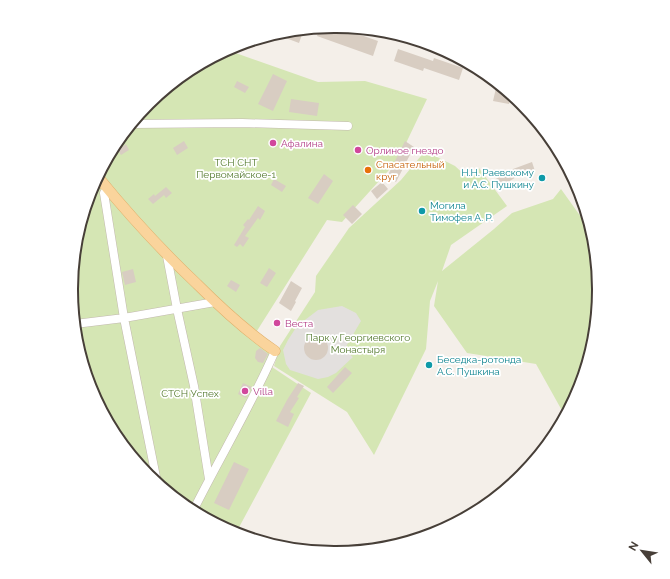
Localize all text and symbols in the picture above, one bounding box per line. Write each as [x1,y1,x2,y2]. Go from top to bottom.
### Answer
marker: Афалина [268,138,278,148]
place label: Афалина [281,138,323,149]
marker: Орлиное гнездо [353,145,363,155]
place label: Орлиное гнездо [366,145,444,156]
park label: ТСН СНТ Первомайское-1 [196,157,276,180]
place label: Спасательный круг [376,159,445,182]
marker: Спасательный круг [363,165,373,175]
place label: Н.Н. Раевскому и А.С. Пушкину [461,167,535,190]
marker: Н.Н. Раевскому и А.С. Пушкину [537,173,547,183]
place label: Могила Тимофея А. Р. [430,200,493,223]
marker: Могила Тимофея А. Р. [417,206,427,216]
marker: Веста [272,318,282,328]
place label: Веста [285,318,313,329]
park label: Парк у Георгиевского Монастыря [306,332,410,355]
place label: Беседка-ротонда А.С. Пушкина [437,354,521,377]
marker: Беседка-ротонда А.С. Пушкина [424,360,434,370]
marker: Villa [240,386,250,396]
place label: Villa [253,386,273,397]
park label: СТСН Успех [161,388,219,399]
north arrow [622,531,662,571]
text: N [626,539,642,553]

